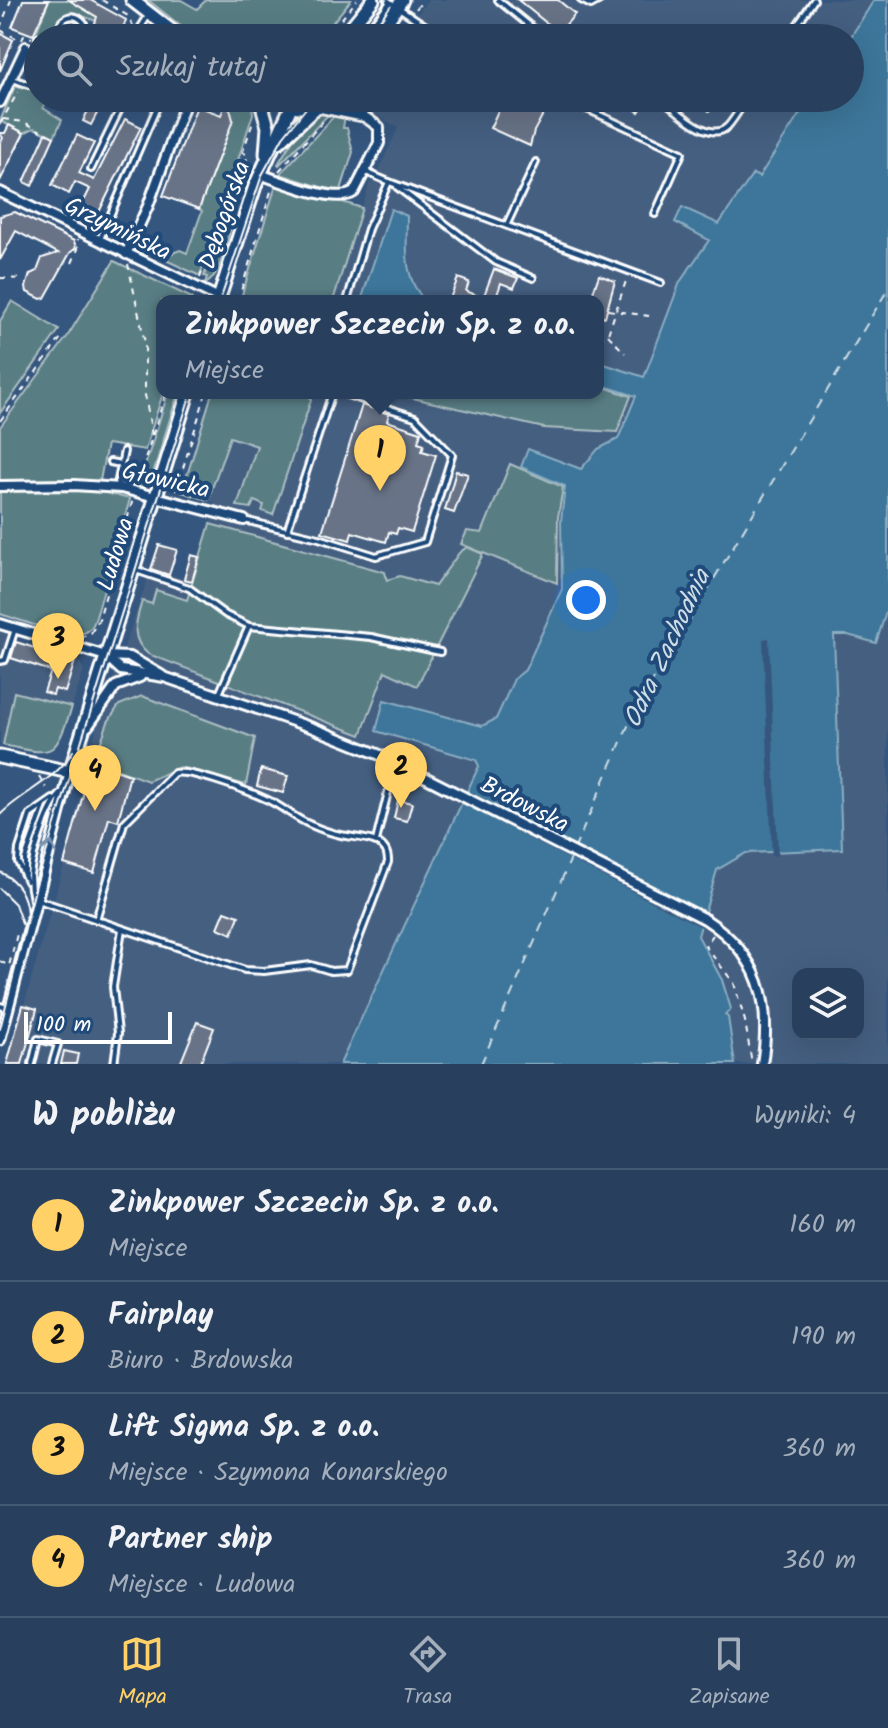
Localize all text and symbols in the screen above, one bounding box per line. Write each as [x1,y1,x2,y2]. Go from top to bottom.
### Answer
search box [24,24,864,112]
text: Szukaj tutaj [116,44,267,92]
icon: search [52,46,96,90]
street label: Dębogórska [189,156,262,275]
street label: Grzymińska [57,187,177,272]
popup [156,295,604,399]
text: Zinkpower Szczecin Sp. z o.o. [185,302,575,350]
text: Miejsce [185,350,264,392]
pin: 1 [354,425,406,491]
street label: Głowicka [118,452,214,511]
street label: Ludowa [87,513,146,596]
water label: Odra Zachodnia [613,561,724,735]
your location [566,580,606,620]
pin: 3 [32,613,84,679]
pin: 2 [375,742,427,808]
pin: 4 [69,745,121,811]
street label: Brdowska [473,766,575,844]
one-way arrow [40,841,57,855]
map controls [792,968,864,1040]
button: layers [792,968,864,1040]
scale bar [24,1008,172,1044]
text: 100 m [36,1008,91,1043]
text: W pobliżu [32,1089,175,1143]
text: Wyniki: 4 [754,1095,856,1137]
text: Zinkpower Szczecin Sp. z o.o. [108,1180,499,1228]
text: 1 [54,1204,62,1246]
text: 160 m [789,1204,856,1246]
text: Miejsce [108,1228,187,1270]
text: Fairplay [108,1292,213,1340]
text: 2 [50,1316,66,1358]
text: 190 m [791,1316,856,1358]
text: Biuro · Brdowska [108,1340,294,1382]
text: Lift Sigma Sp. z o.o. [108,1404,379,1452]
text: 3 [51,1428,65,1470]
text: 360 m [783,1428,856,1470]
text: Miejsce · Szymona Konarskiego [108,1452,448,1494]
text: Partner ship [108,1516,273,1564]
text: 4 [51,1540,65,1582]
text: 360 m [783,1540,856,1582]
text: Miejsce · Ludowa [108,1564,296,1606]
tab: Mapa [118,1632,167,1715]
tab: Trasa [403,1632,452,1715]
tab: Zapisane [689,1632,770,1715]

